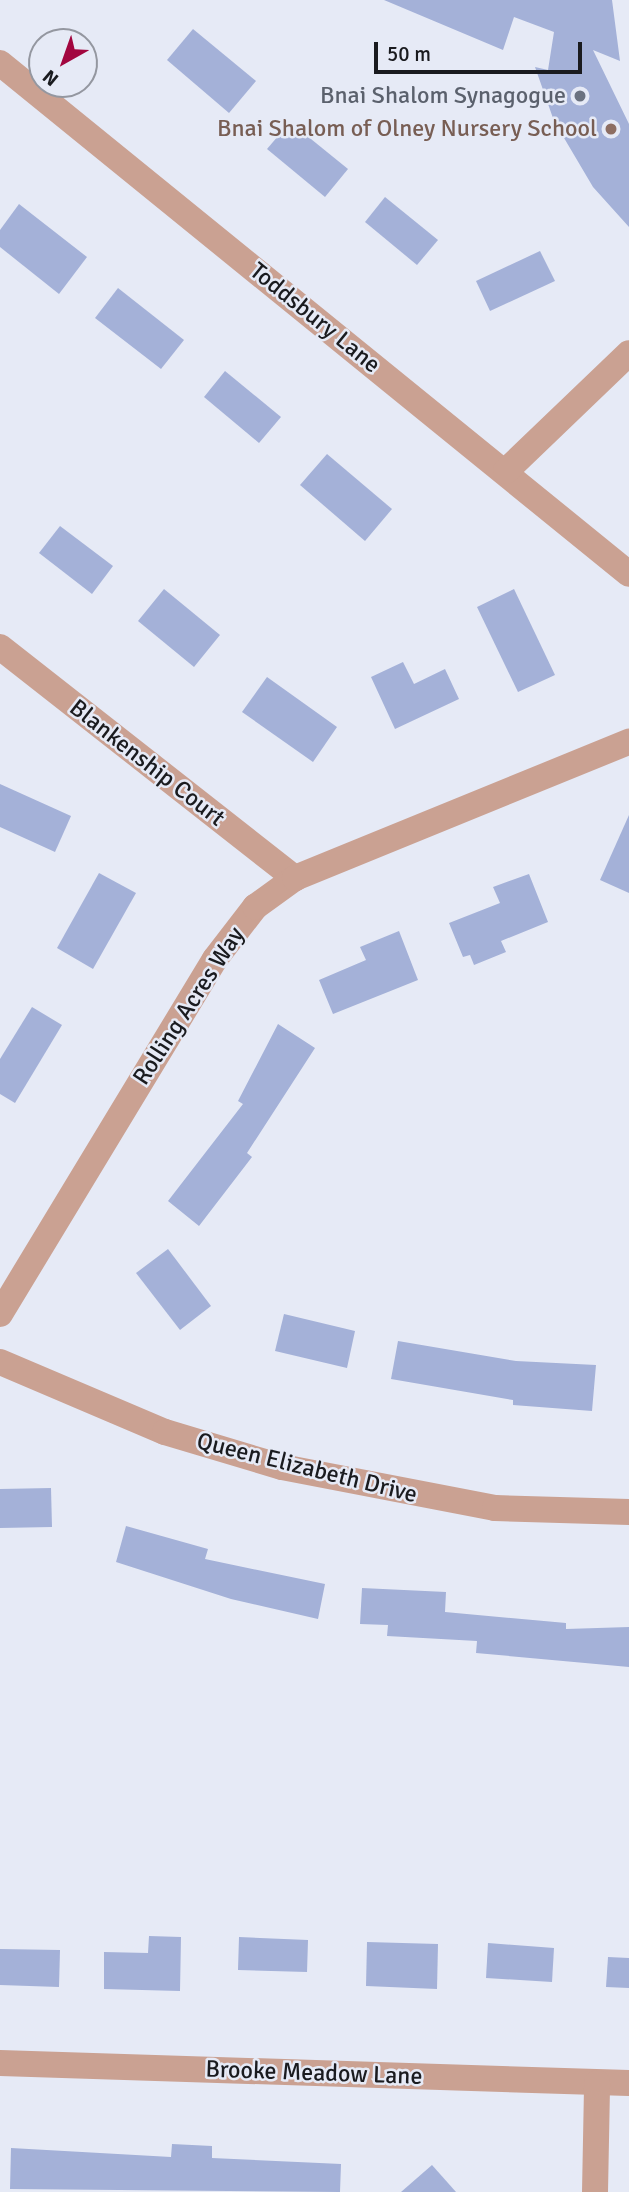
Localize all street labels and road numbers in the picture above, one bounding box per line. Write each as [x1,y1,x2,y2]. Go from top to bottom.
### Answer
street label: Toddsbury Lane [244,257,386,379]
street label: Blankenship Court [64,693,230,833]
street label: Rolling Acres Way [127,922,251,1090]
street label: Queen Elizabeth Drive [194,1427,420,1509]
street label: Brooke Meadow Lane [205,2055,423,2091]

